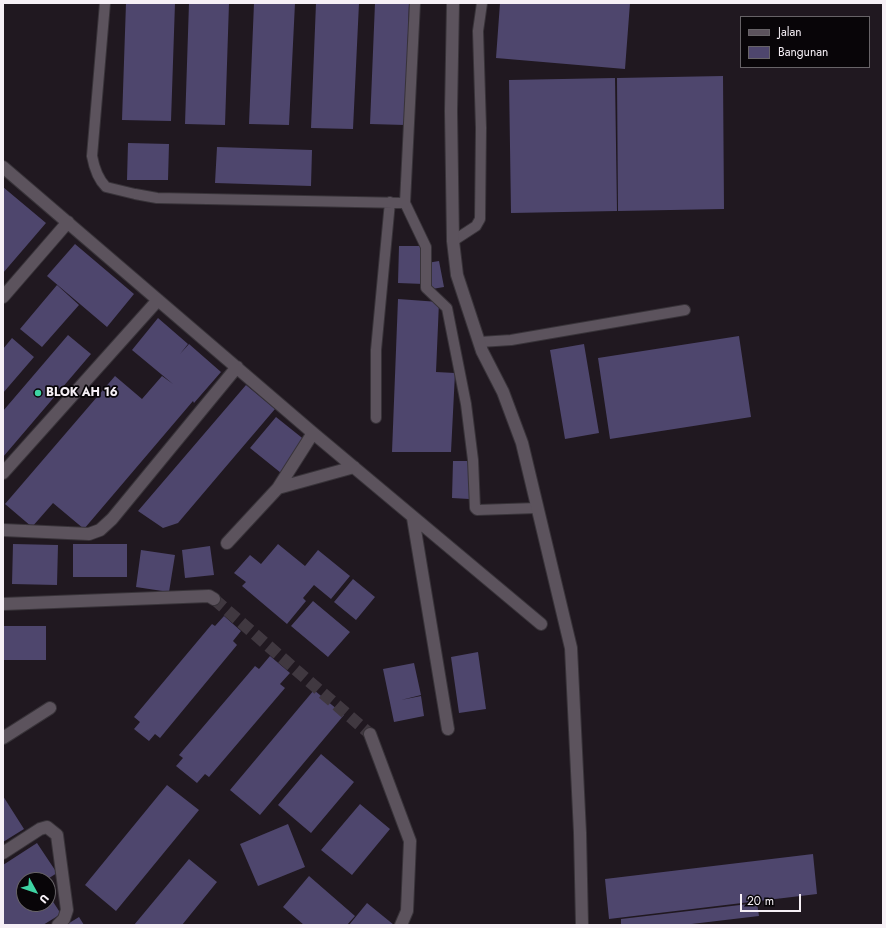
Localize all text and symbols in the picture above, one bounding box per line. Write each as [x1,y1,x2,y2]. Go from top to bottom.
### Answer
legend [740,16,870,68]
text: Jalan [778,23,801,41]
text: Bangunan [778,43,828,61]
place label: BLOK AH 16 [46,386,118,400]
marker: BLOK AH 16 [33,388,43,398]
north arrow [16,872,56,912]
scale bar [742,886,803,912]
text: U [36,891,53,907]
text: 20 m [747,892,774,910]

